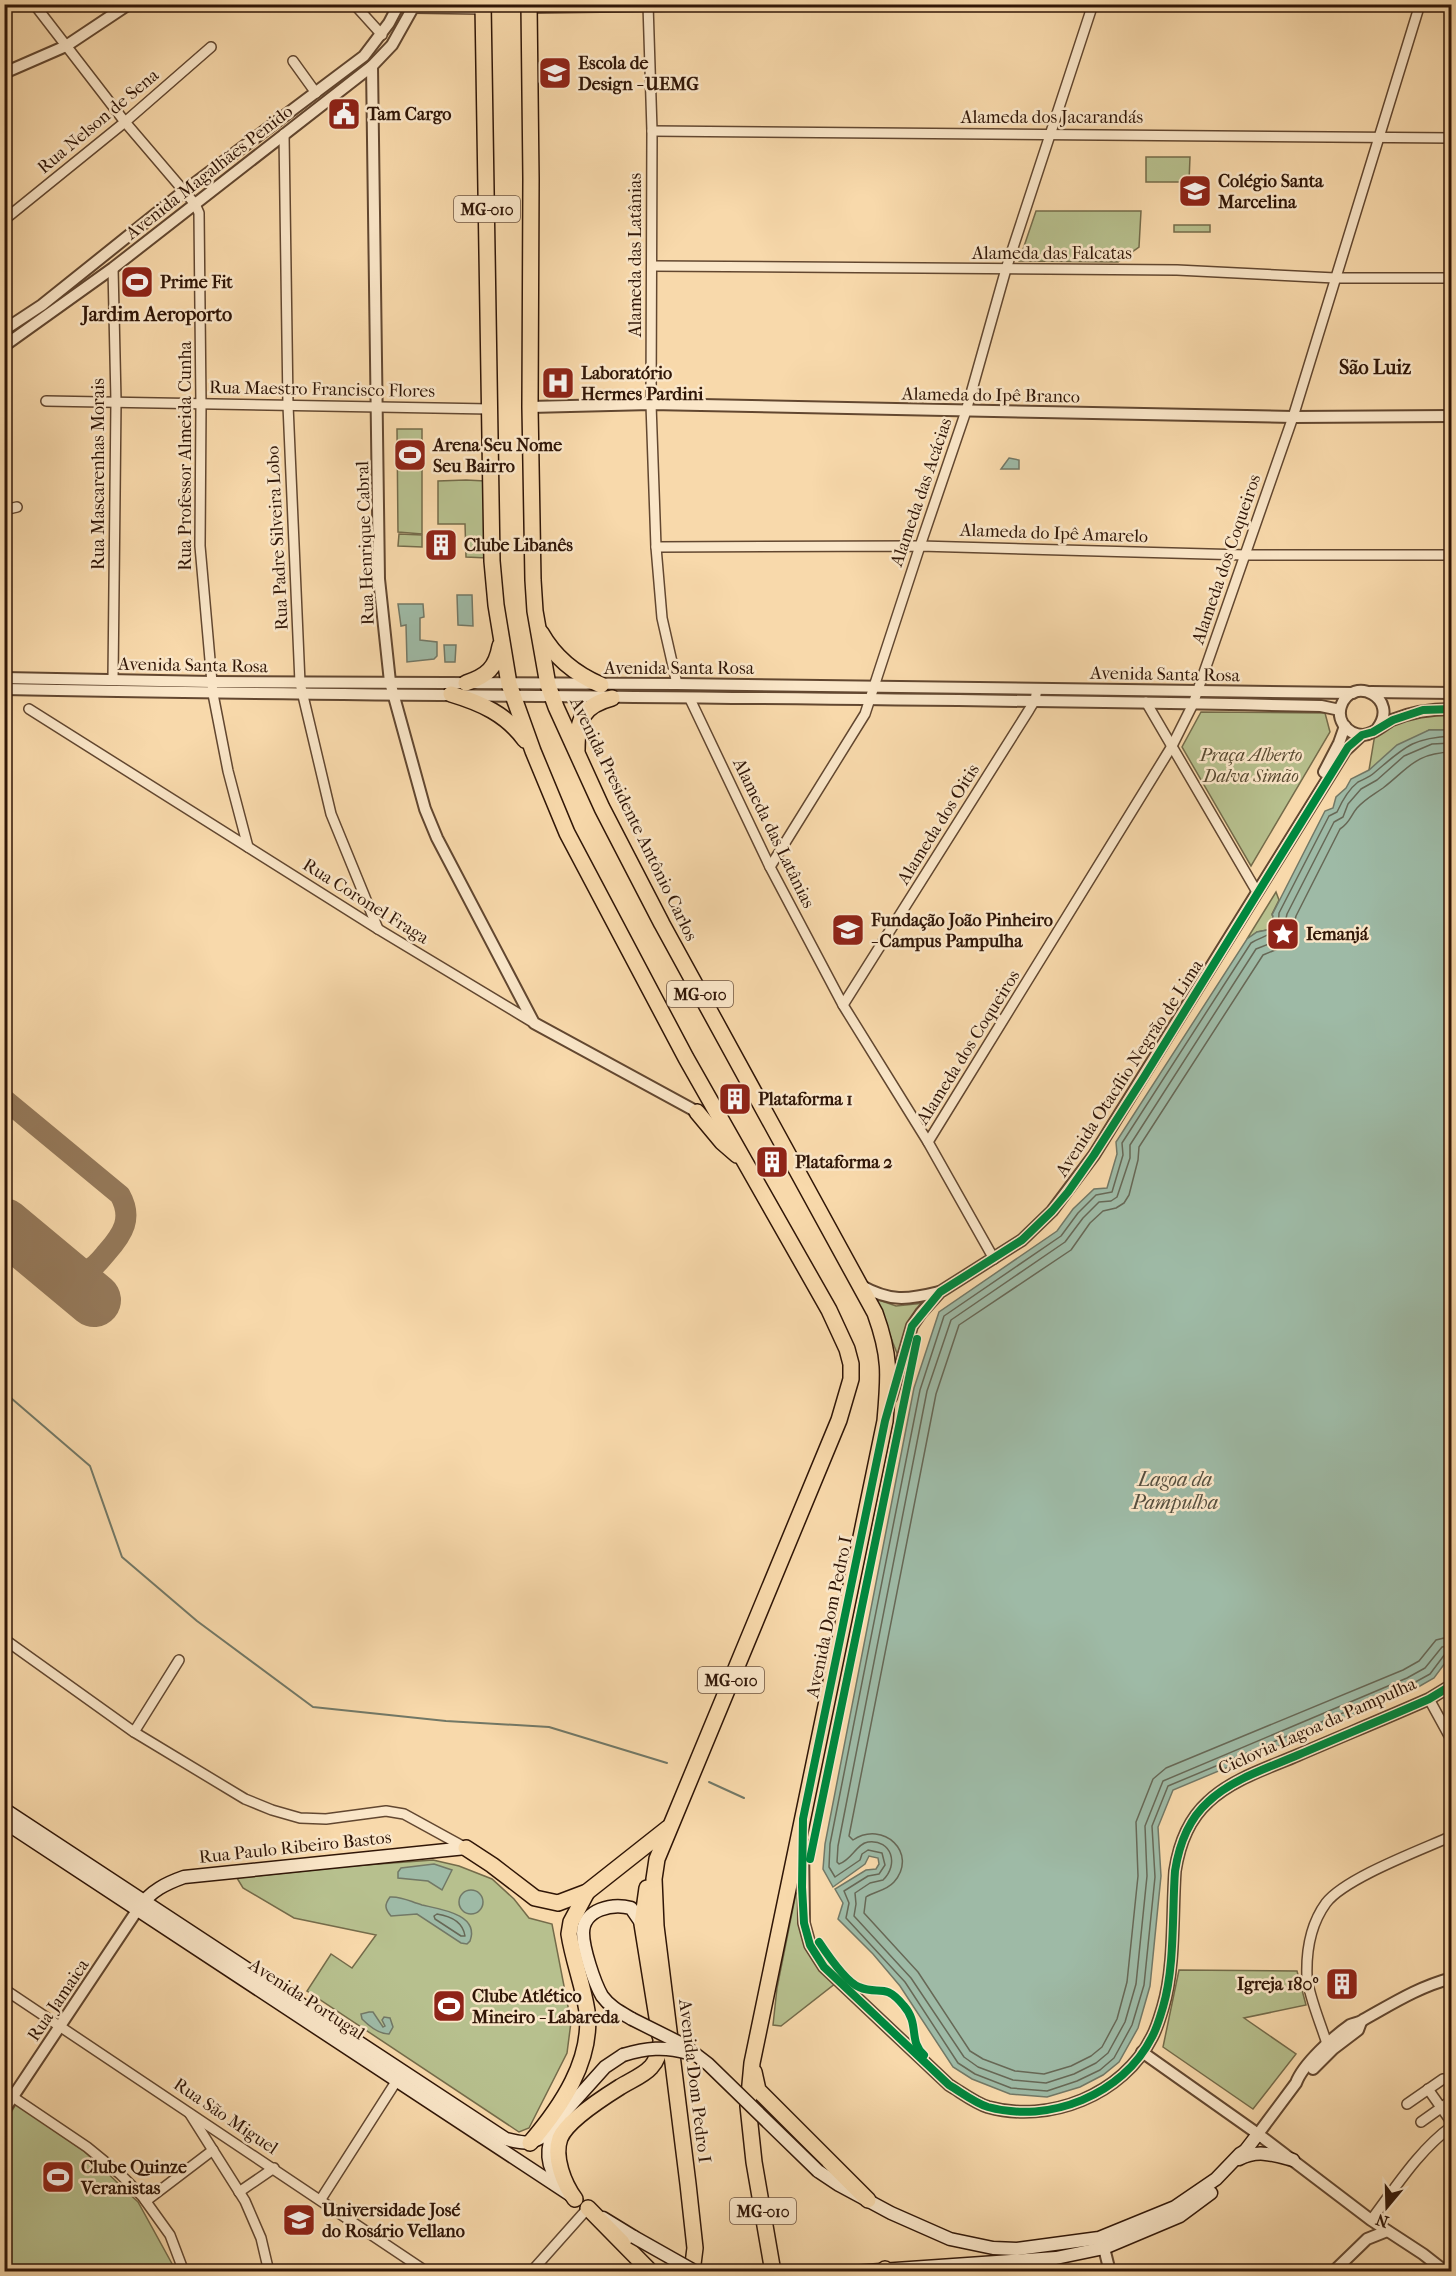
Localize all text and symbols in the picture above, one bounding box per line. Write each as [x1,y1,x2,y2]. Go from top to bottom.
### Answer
place label: Escola de Design - UEMG [578,53,699,95]
school or university icon: Escola de Design - UEMG [537,55,573,91]
street label: Rua Nelson de Sena [33,64,164,178]
public building icon: Tam Cargo [326,96,362,132]
street label: Avenida Magalhães Penido [121,101,297,245]
place label: Tam Cargo [366,104,452,125]
street label: Alameda dos Jacarandás [960,107,1143,128]
place label: Colégio Santa Marcelina [1217,171,1324,213]
street label: Alameda das Latânias [625,173,646,338]
school or university icon: Colégio Santa Marcelina [1177,173,1213,209]
road number: MG-010 [454,196,520,222]
street label: Alameda das Falcatas [971,243,1132,264]
sports icon: Prime Fit [119,264,155,300]
place label: Prime Fit [160,272,233,293]
district label: Jardim Aeroporto [80,303,232,326]
street label: Rua Professor Almeida Cunha [175,340,196,571]
district label: São Luiz [1339,356,1411,379]
place label: Laboratório Hermes Pardini [581,363,704,405]
hospital icon: Laboratório Hermes Pardini [540,365,576,401]
street label: Rua Maestro Francisco Flores [209,377,436,402]
street label: Rua Mascarenhas Morais [88,378,109,570]
street label: Alameda do Ipê Branco [901,383,1080,408]
street label: Alameda das Acácias [886,415,957,570]
place label: Arena Seu Nome Seu Bairro [432,435,562,477]
sports icon: Arena Seu Nome Seu Bairro [392,437,428,473]
street label: Rua Padre Silveira Lobo [262,445,293,631]
street label: Rua Henrique Cabral [352,461,379,625]
street label: Alameda dos Coqueiros [1187,471,1266,648]
street label: Alameda do Ipê Amarelo [959,520,1148,547]
building icon: Clube Libanês [423,527,459,563]
place label: Clube Libanês [464,535,573,556]
street label: Avenida Santa Rosa [117,654,269,677]
street label: Avenida Santa Rosa [603,658,755,679]
street label: Avenida Santa Rosa [1089,663,1241,686]
street label: Avenida Presidente Antônio Carlos [565,693,702,945]
park label: Praça Alberto Dalva Simão [1199,745,1302,787]
street label: Alameda das Latânias [728,754,819,912]
street label: Alameda dos Oitis [892,760,984,889]
street label: Rua Coronel Fraga [299,854,433,949]
place label: Fundação João Pinheiro - Campus Pampulha [870,910,1053,952]
school or university icon: Fundação João Pinheiro - Campus Pampulha [830,912,866,948]
place icon: Iemanjá [1265,916,1301,952]
place label: Iemanjá [1306,924,1369,945]
street label: Avenida Otacílio Negrão de Lima [1051,955,1208,1182]
street label: Alameda dos Coqueiros [912,966,1025,1129]
road number: MG-010 [667,981,733,1007]
building icon: Plataforma 1 [717,1081,753,1117]
place label: Plataforma 1 [758,1089,853,1110]
building icon: Plataforma 2 [754,1144,790,1180]
place label: Plataforma 2 [795,1152,893,1173]
water label: Lagoa da Pampulha [1131,1468,1218,1514]
street label: Avenida Dom Pedro I [802,1534,857,1701]
road number: MG-010 [698,1667,764,1693]
street label: Ciclovia Lagoa da Pampulha [1215,1673,1420,1780]
street label: Rua Paulo Ribeiro Bastos [198,1827,393,1868]
street label: Avenida Portugal [244,1954,368,2045]
street label: Rua Jamaica [23,1955,94,2045]
building icon: Igreja 180º [1324,1966,1360,2002]
place label: Igreja 180º [1237,1974,1319,1995]
place label: Clube Atlético Mineiro - Labareda [471,1986,620,2028]
sports icon: Clube Atlético Mineiro - Labareda [431,1988,467,2024]
street label: Avenida Dom Pedro I [674,1997,715,2164]
street label: Rua São Miguel [170,2074,282,2159]
place label: Clube Quinze Veranistas [80,2157,187,2199]
sports icon: Clube Quinze Veranistas [40,2159,76,2195]
north arrow [1357,2177,1417,2237]
road number: MG-010 [730,2198,796,2224]
place label: Universidade José do Rosário Vellano [321,2200,465,2242]
school or university icon: Universidade José do Rosário Vellano [281,2202,317,2238]
text: N [1373,2209,1391,2232]

